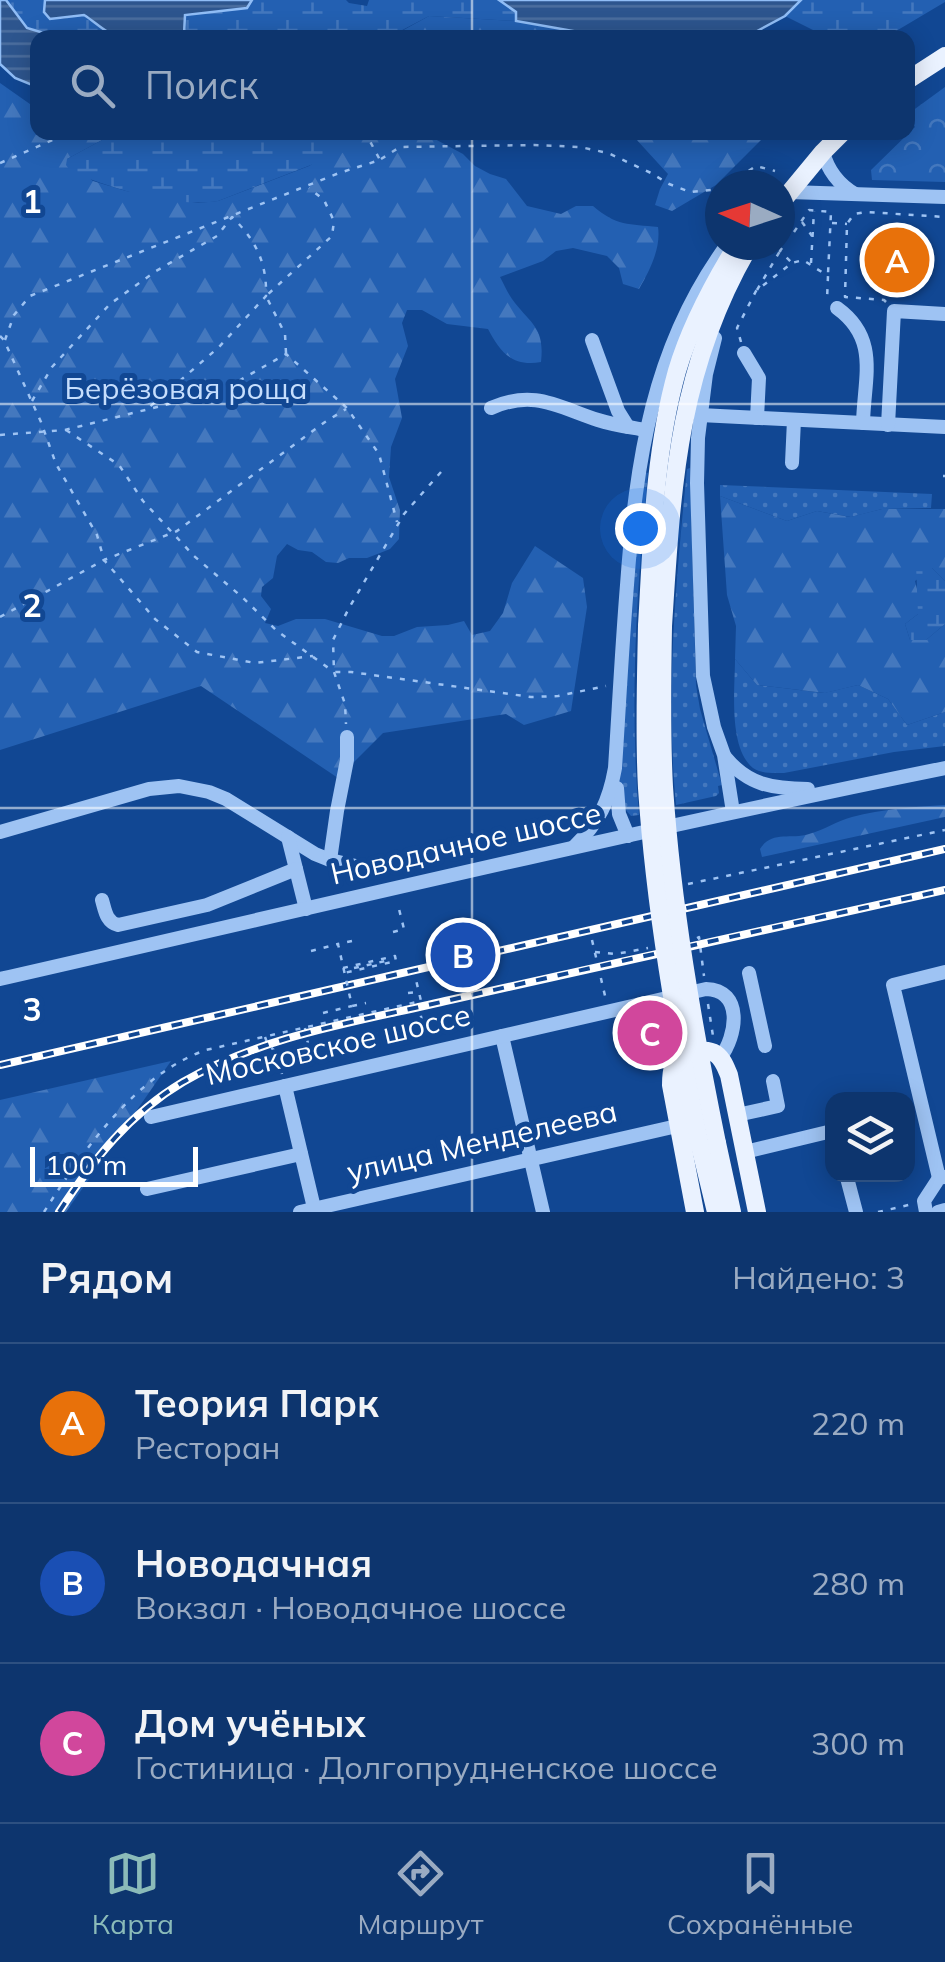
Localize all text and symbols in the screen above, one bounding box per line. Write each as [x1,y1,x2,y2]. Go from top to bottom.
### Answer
search box [30,30,915,140]
icon: search [65,58,120,113]
text: Поиск [145,61,258,109]
north arrow [705,170,795,260]
text: 1 [22,181,42,221]
pin: A [864,222,930,298]
park label: Берёзовая роща [64,369,308,407]
your location [615,503,666,554]
text: 2 [22,585,42,625]
street label: Новодачное шоссе [327,793,605,893]
pin: B [430,918,496,992]
text: 3 [22,989,42,1029]
street label: Московское шоссе [202,995,474,1093]
pin: C [618,996,682,1070]
street label: улица Менделеева [343,1091,621,1191]
map controls [825,1092,915,1182]
button: layers [825,1092,915,1182]
scale bar [30,1142,198,1186]
text: 100 m [45,1147,127,1182]
text: Рядом [40,1251,173,1304]
text: Найдено: 3 [732,1257,905,1297]
text: Теория Парк [135,1379,379,1427]
text: A [60,1403,85,1443]
text: 220 m [811,1403,905,1443]
text: Ресторан [135,1427,280,1467]
text: Новодачная [135,1539,372,1587]
text: B [61,1563,84,1603]
text: 280 m [811,1563,905,1603]
text: Вокзал · Новодачное шоссе [135,1587,566,1627]
text: Дом учёных [135,1699,366,1747]
text: C [62,1723,83,1763]
text: 300 m [811,1723,905,1763]
text: Гостиница · Долгопрудненское шоссе [135,1747,718,1787]
tab: Карта [92,1846,174,1941]
tab: Маршрут [358,1846,484,1941]
tab: Сохранённые [667,1846,853,1941]

